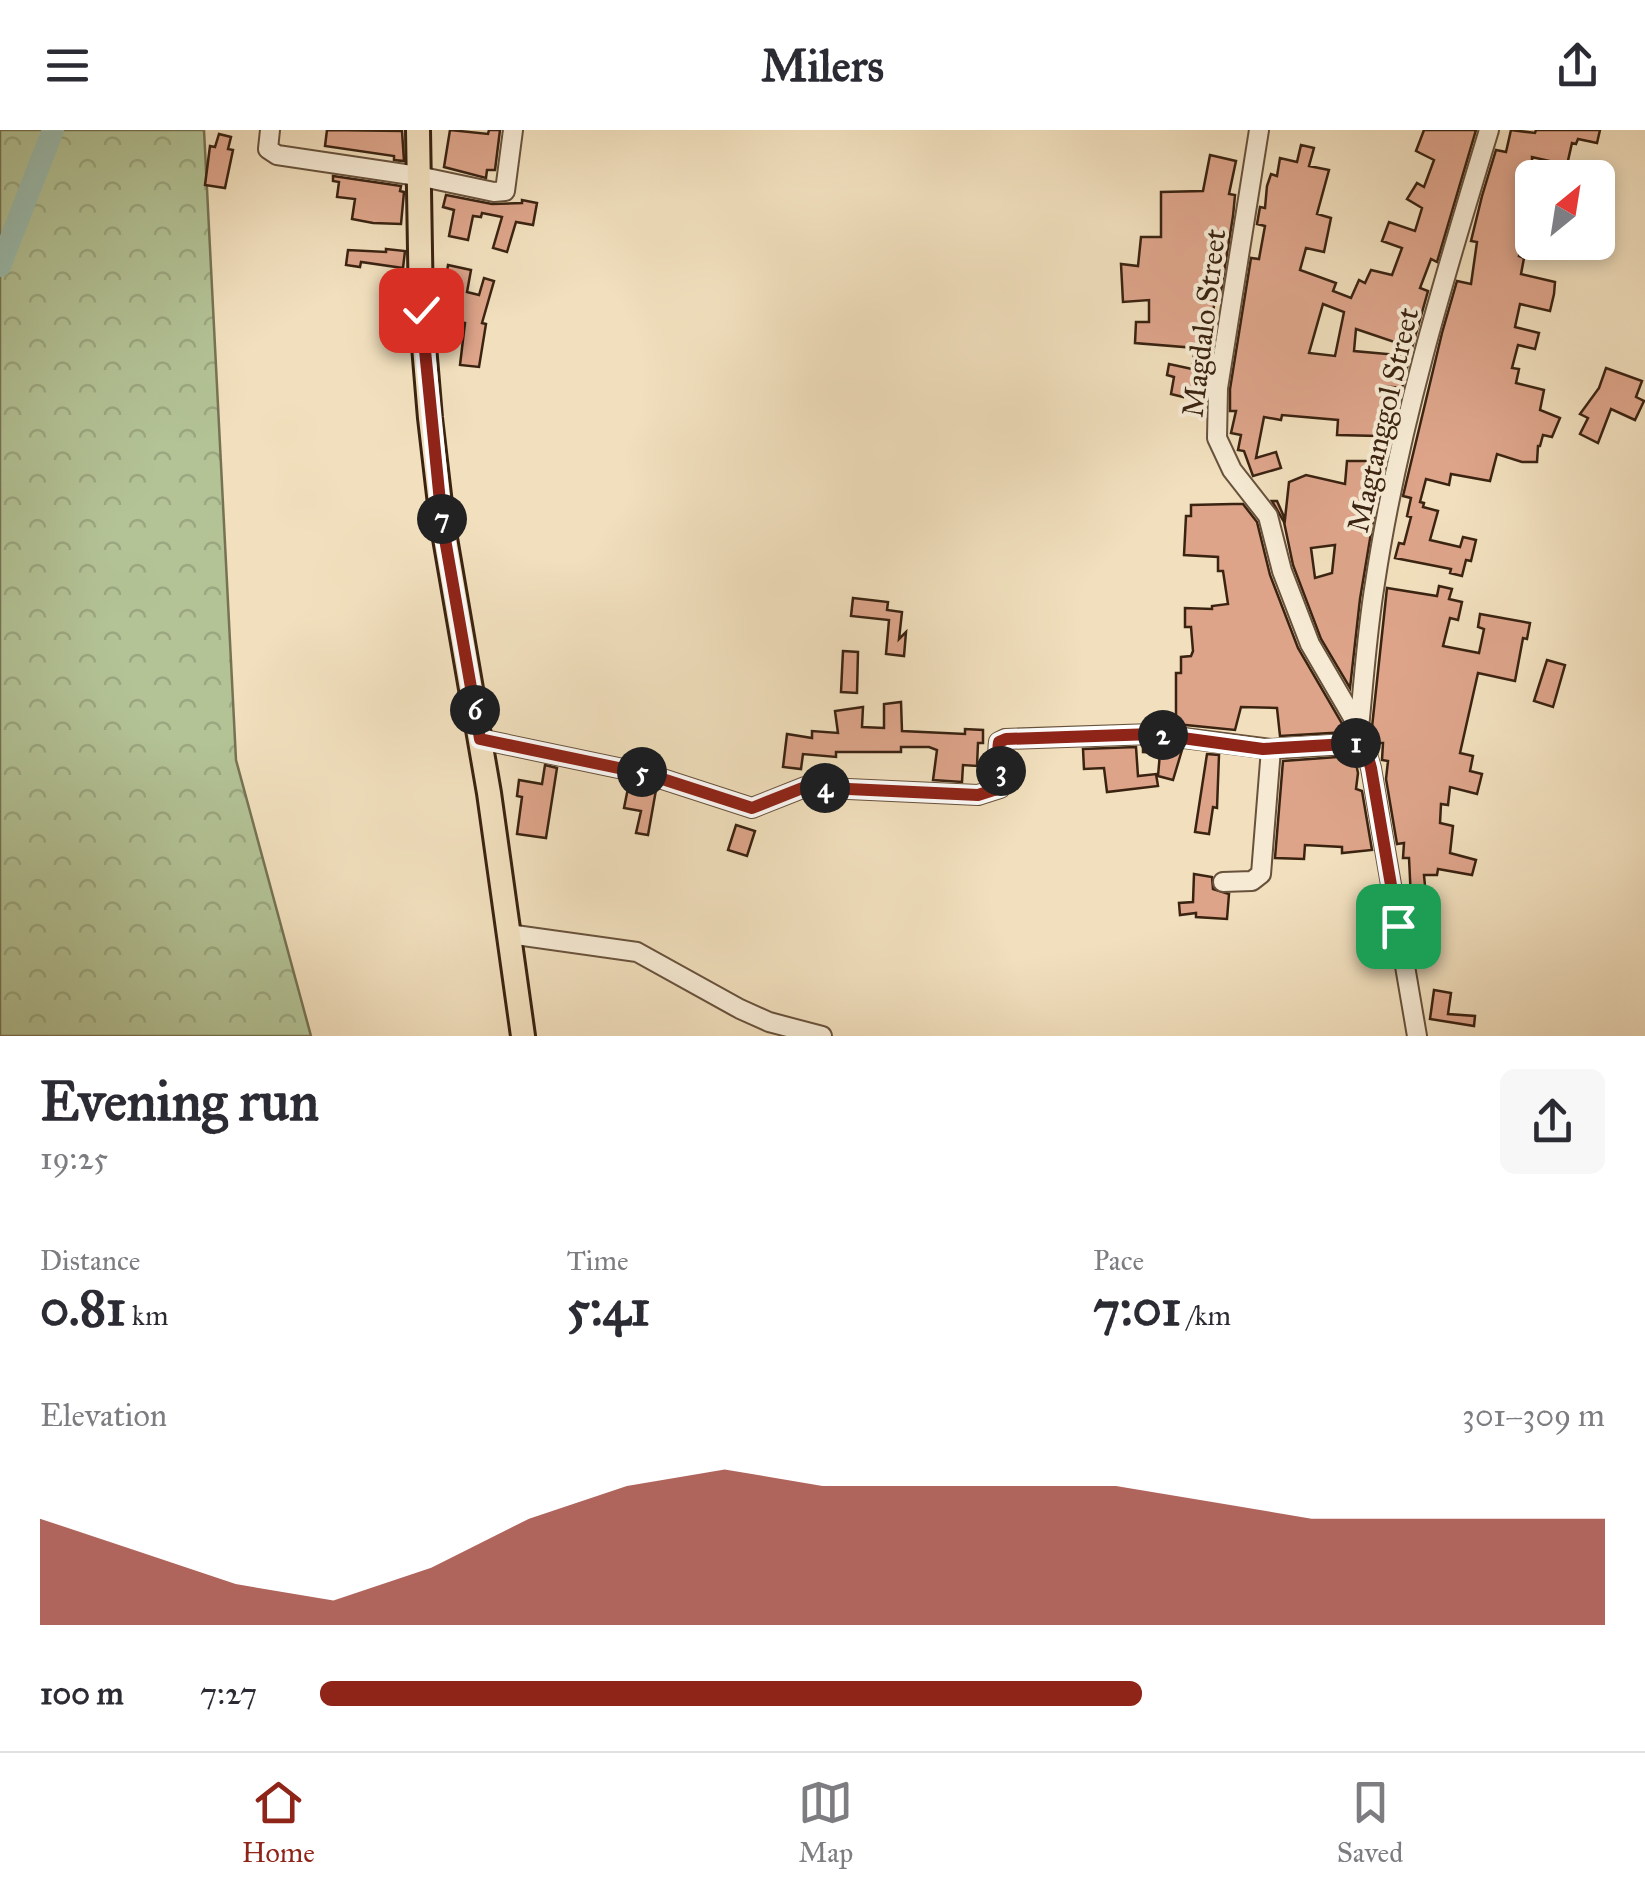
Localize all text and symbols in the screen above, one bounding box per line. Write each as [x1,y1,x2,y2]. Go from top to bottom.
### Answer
icon: menu [40,38,95,93]
text: Milers [761,38,884,93]
icon: share [1550,38,1605,93]
north arrow [1515,160,1615,260]
map controls [1515,160,1615,260]
street label: Magdalo Street [1175,226,1233,419]
pin [379,268,464,353]
icon: check [394,283,449,338]
street label: Magtanggol Street [1340,304,1426,536]
pin: 7 [417,494,467,544]
text: 7 [435,501,449,536]
pin: 6 [450,685,500,735]
text: 6 [468,692,482,727]
pin: 2 [1138,710,1188,760]
text: 2 [1156,717,1170,752]
pin: 1 [1331,718,1381,768]
text: 1 [1350,725,1362,760]
pin: 3 [976,746,1026,796]
pin: 5 [617,747,667,797]
text: 3 [995,753,1007,788]
text: 5 [635,754,649,789]
pin: 4 [800,763,850,813]
text: 4 [817,770,833,805]
pin [1356,884,1441,969]
icon: arrive [1371,899,1426,954]
text: Evening run [40,1068,319,1135]
button: share [1500,1069,1605,1174]
text: 19:25 [40,1139,108,1178]
text: Distance [40,1243,140,1278]
text: Time [567,1243,629,1278]
text: Pace [1093,1243,1144,1278]
text: 0.81 [40,1278,126,1339]
text: 5:41 [567,1278,650,1339]
text: 7:01 [1093,1278,1181,1339]
text: km [126,1298,168,1333]
text: /km [1181,1298,1231,1333]
text: Elevation [40,1396,167,1435]
text: 301–309 m [1462,1396,1605,1435]
text: 100 m [40,1674,124,1713]
text: 7:27 [200,1674,257,1713]
tab: Home [242,1775,315,1870]
tab: Map [798,1775,853,1870]
tab: Saved [1337,1775,1403,1870]

